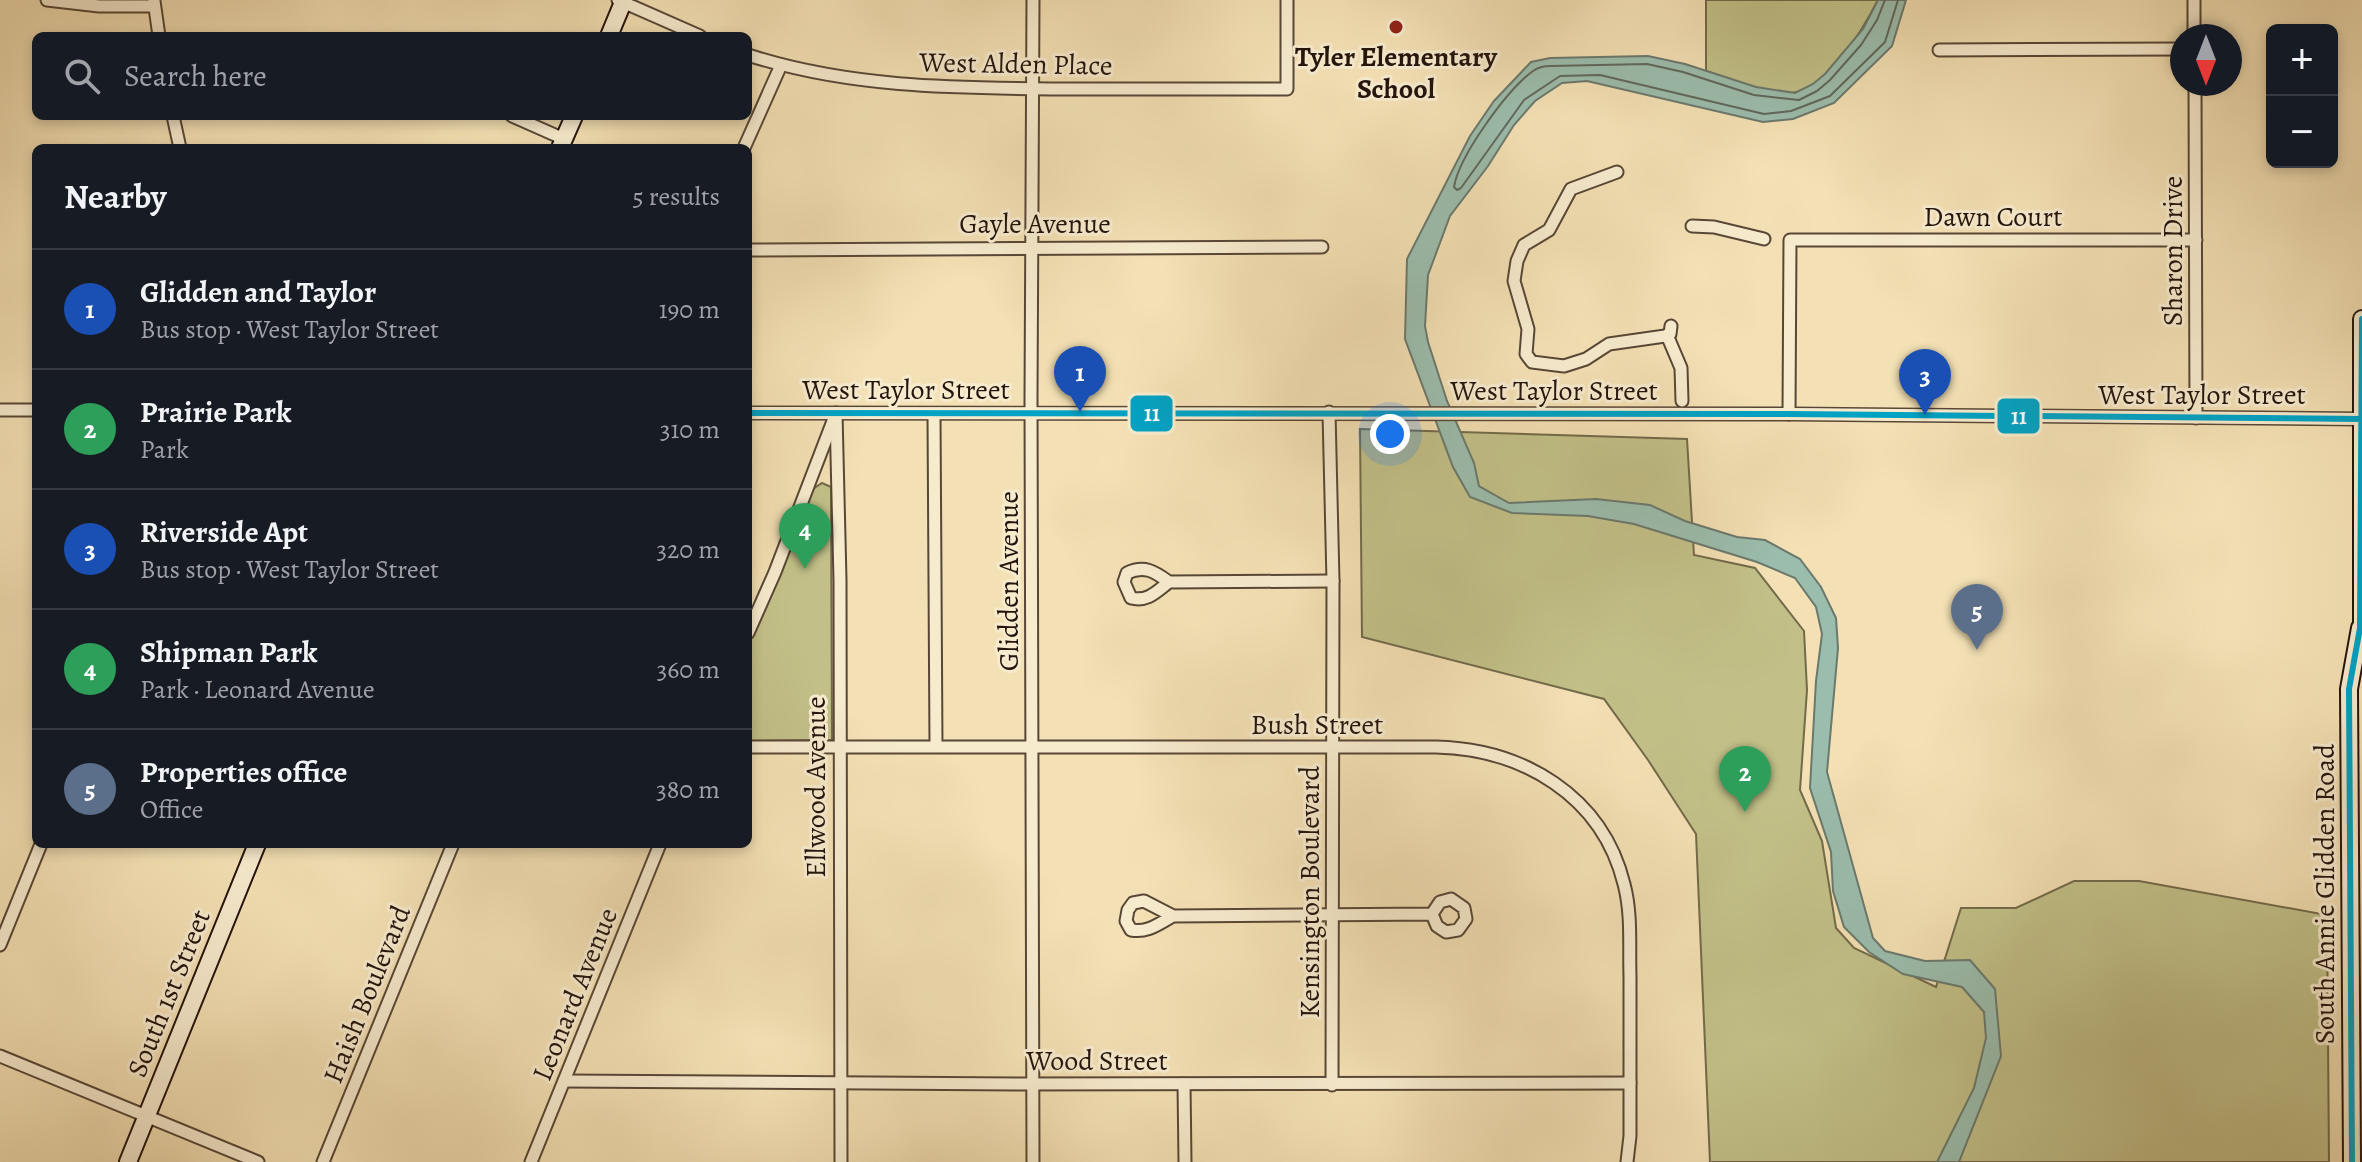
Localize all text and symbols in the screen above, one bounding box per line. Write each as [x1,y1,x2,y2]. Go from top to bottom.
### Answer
marker: Tyler Elementary School [1387,18,1405,36]
north arrow [2170,24,2242,96]
map controls [2266,24,2338,168]
button: + [2266,24,2338,96]
search box [32,32,752,120]
place label: Tyler Elementary School [1295,38,1498,108]
street label: West Alden Place [918,43,1113,85]
icon: search [60,54,104,98]
text: Search here [124,56,267,96]
button: − [2266,96,2338,168]
text: Nearby [64,173,167,220]
street label: Sharon Drive [2154,176,2192,326]
text: 5 results [632,179,720,214]
street label: Dawn Court [1924,198,2062,236]
street label: Gayle Avenue [959,205,1111,243]
text: Glidden and Taylor [140,272,376,312]
text: 1 [85,292,95,327]
text: 190 m [659,292,720,327]
text: Bus stop · West Taylor Street [140,312,439,347]
pin: 1 [1054,346,1106,412]
pin: 3 [1899,349,1951,415]
street label: West Taylor Street [801,371,1010,409]
street label: West Taylor Street [1449,372,1658,410]
street label: West Taylor Street [2097,376,2306,414]
text: Prairie Park [140,392,291,432]
line badge: 11 [1129,394,1174,433]
line badge: 11 [1996,397,2041,435]
text: 11 [1144,399,1160,429]
text: 11 [2011,402,2027,432]
text: 2 [84,412,96,447]
text: 310 m [660,412,720,447]
your location [1370,414,1410,454]
text: Park [140,432,189,467]
street label: Glidden Avenue [990,491,1028,671]
pin: 4 [779,503,831,569]
text: Riverside Apt [140,512,308,552]
text: 3 [84,532,96,567]
text: 320 m [656,532,720,567]
text: Bus stop · West Taylor Street [140,552,439,587]
pin: 5 [1951,584,2003,650]
text: Shipman Park [140,632,318,672]
text: 4 [84,652,96,687]
text: 360 m [657,652,720,687]
text: Park · Leonard Avenue [140,672,375,707]
street label: Ellwood Avenue [797,696,835,878]
street label: Bush Street [1251,706,1383,744]
street label: South Annie Glidden Road [2306,743,2344,1044]
pin: 2 [1719,746,1771,812]
text: Properties office [140,752,347,792]
street label: Kensington Boulevard [1291,765,1329,1018]
text: 5 [84,772,96,807]
text: 380 m [656,772,720,807]
text: Office [140,792,203,827]
street label: Haish Boulevard [314,899,420,1089]
street label: Leonard Avenue [523,902,627,1087]
street label: South 1st Street [118,904,220,1083]
street label: Wood Street [1025,1042,1168,1080]

